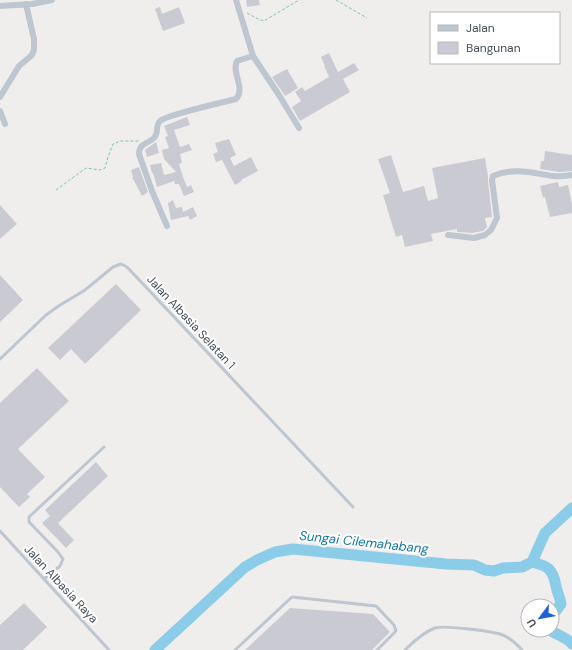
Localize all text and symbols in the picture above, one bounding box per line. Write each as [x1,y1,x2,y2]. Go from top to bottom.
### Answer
legend [430,12,560,64]
text: Jalan [466,20,495,36]
text: Bangunan [466,40,521,56]
street label: Jalan Albasia Selatan 1 [143,272,239,372]
water label: Sungai Cilemahabang [299,527,430,557]
street label: Jalan Albasia Raya [21,542,101,626]
north arrow [520,598,560,638]
text: U [524,616,539,630]

